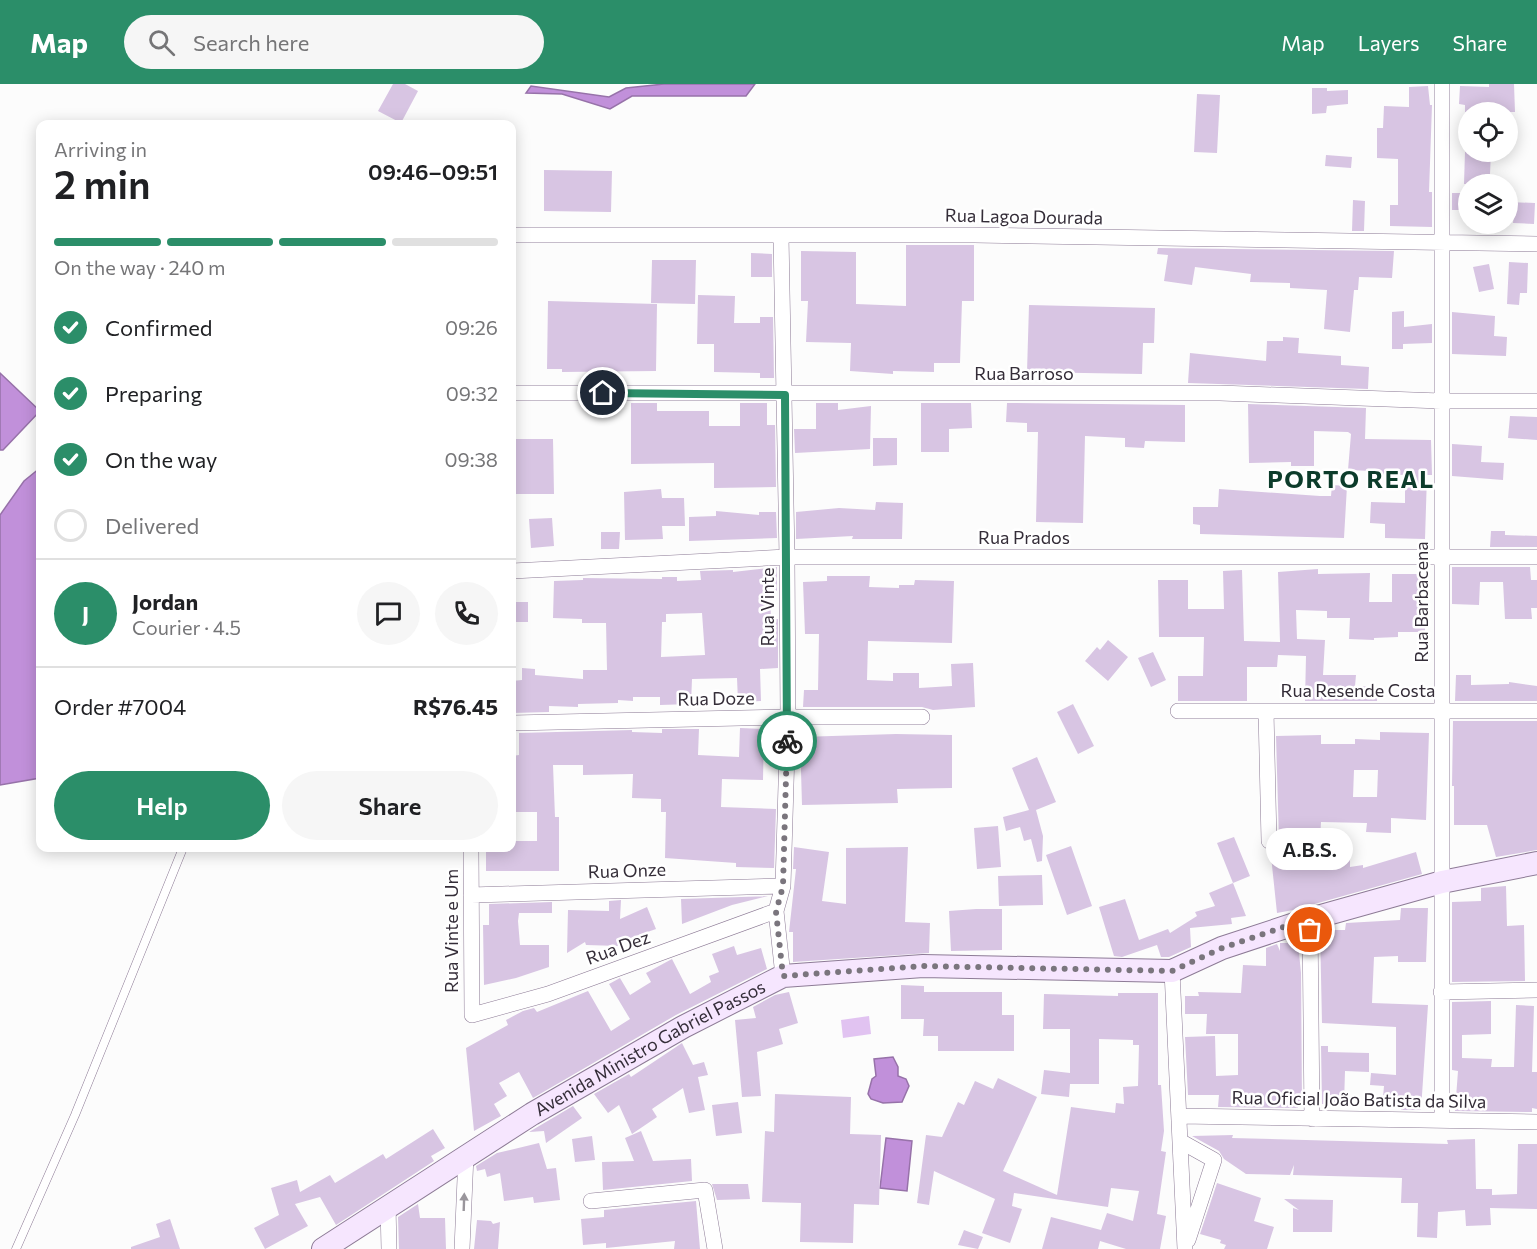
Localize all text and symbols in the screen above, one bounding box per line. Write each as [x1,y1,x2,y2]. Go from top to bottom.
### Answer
search box [124,15,544,69]
text: Map [30,25,88,59]
icon: search [145,26,178,59]
text: Search here [193,29,309,56]
text: Map [1281,30,1325,55]
text: Layers [1358,30,1420,55]
text: Share [1453,30,1507,55]
map controls [1458,102,1518,234]
button: locate [1458,102,1518,162]
text: Arriving in [54,137,147,161]
text: 09:46–09:51 [368,158,498,185]
text: 2 min [54,159,151,207]
button: layers [1458,174,1518,234]
street label: Rua Lagoa Dourada [945,204,1103,228]
text: On the way · 240 m [54,255,226,279]
icon: check [54,311,87,344]
text: Confirmed [105,314,212,341]
text: 09:26 [445,315,498,339]
street label: Rua Barroso [974,362,1074,384]
pin [577,367,628,418]
icon: home [586,376,619,409]
icon: check [54,377,87,410]
text: Preparing [105,380,202,407]
text: 09:32 [446,381,498,405]
icon: check [54,443,87,476]
text: On the way [105,446,217,473]
text: 09:38 [445,447,498,471]
district label: PORTO REAL [1267,464,1435,493]
text: Delivered [105,512,199,539]
street label: Rua Prados [978,526,1070,548]
street label: Rua Barbacena [1410,541,1432,663]
street label: Rua Vinte [756,568,778,646]
button: chat [357,582,420,645]
button: phone [435,582,498,645]
text: Jordan [132,588,198,615]
text: J [82,600,89,627]
text: Courier · 4.5 [132,615,241,639]
street label: Rua Resende Costa [1280,679,1436,701]
street label: Rua Doze [677,686,755,710]
text: Order #7004 [54,693,186,720]
text: R$76.45 [413,693,498,720]
courier [757,711,817,771]
icon: bike [771,725,804,758]
button: Help [54,771,270,840]
button: Share [282,771,498,840]
callout: A.B.S. [1266,828,1354,870]
text: A.B.S. [1282,837,1337,861]
street label: Rua Onze [587,858,666,882]
street label: Rua Vinte e Um [440,869,462,993]
pin [1284,904,1335,955]
icon: bag [1293,913,1326,946]
street label: Rua Dez [583,925,653,969]
street label: Avenida Ministro Gabriel Passos [530,975,769,1120]
street label: Rua Oficial João Batista da Silva [1231,1086,1487,1112]
one-way arrow [459,1192,468,1211]

